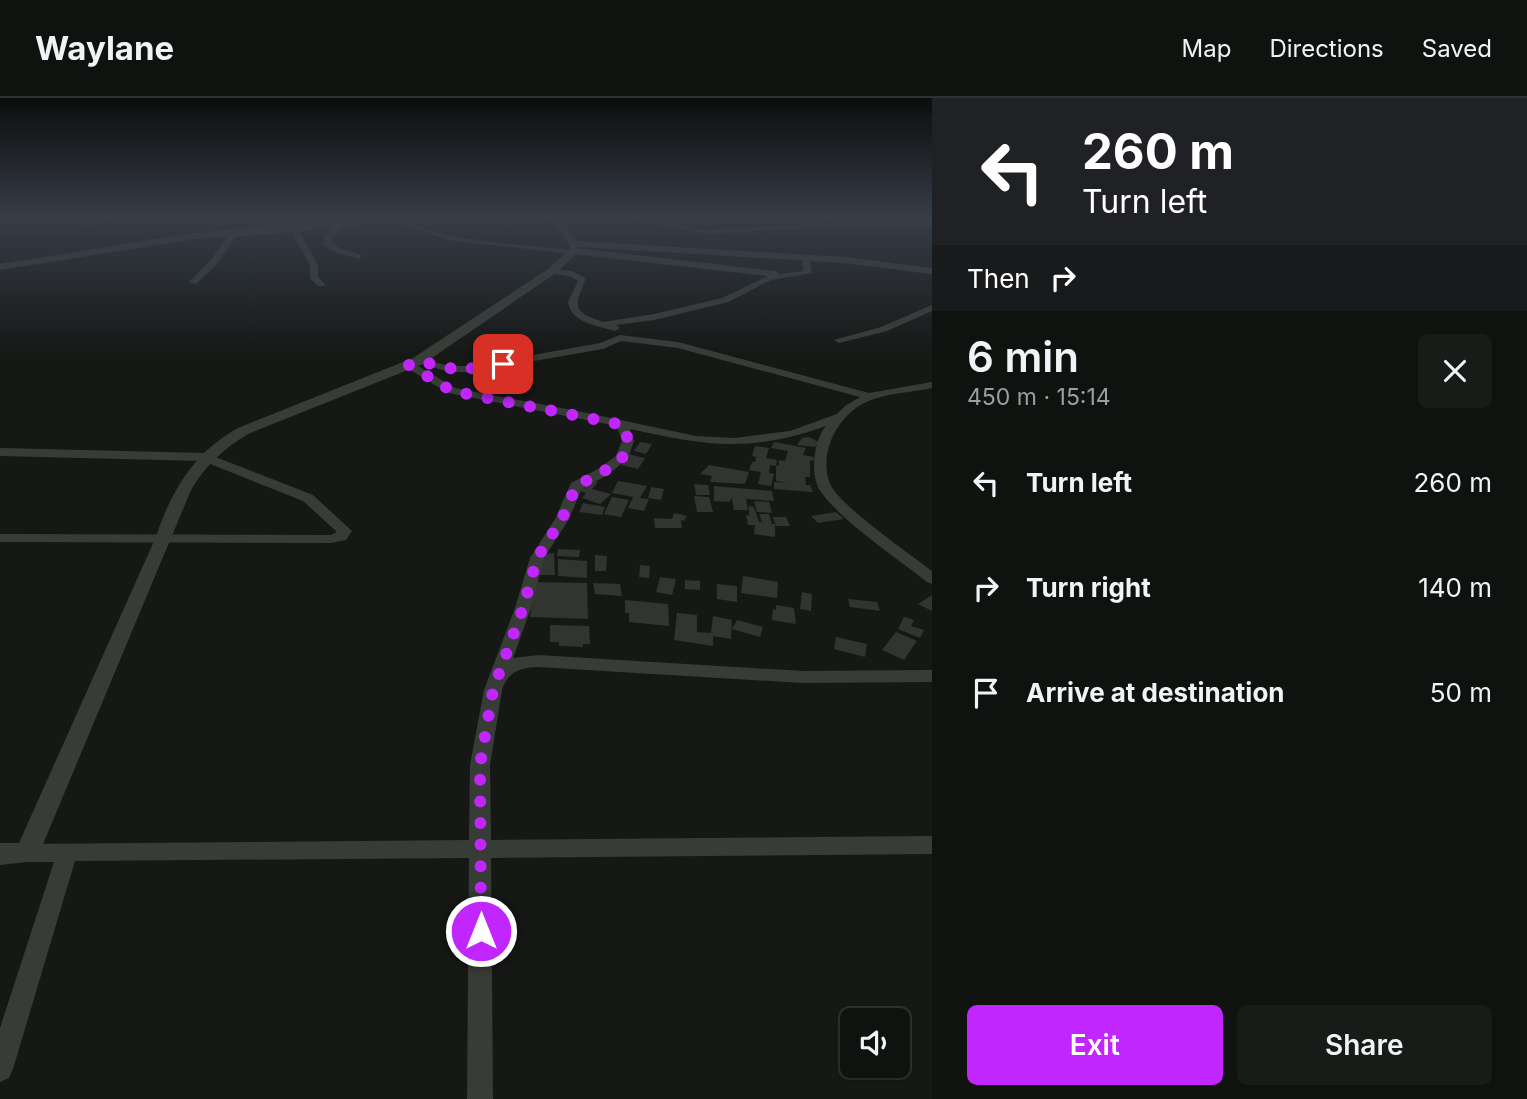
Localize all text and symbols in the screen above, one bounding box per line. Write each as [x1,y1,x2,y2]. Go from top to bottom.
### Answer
text: Waylane [35,28,174,68]
text: Map [1182,34,1231,63]
text: Directions [1269,34,1384,63]
text: Saved [1422,34,1492,63]
text: 260 m [1082,122,1234,181]
icon: left [967,126,1058,217]
text: Turn left [1082,182,1207,221]
icon: right [1044,259,1082,297]
text: Then [967,263,1030,294]
text: 6 min [967,331,1079,382]
pin [473,334,533,394]
button: close [1418,334,1492,408]
icon: arrive [484,345,522,383]
text: 450 m · 15:14 [967,383,1111,411]
icon: left [967,464,1005,502]
text: Turn left [1026,467,1132,498]
text: 260 m [1414,467,1492,498]
icon: right [967,569,1005,607]
text: Turn right [1026,572,1151,603]
text: 140 m [1418,572,1492,603]
icon: arrive [967,674,1005,712]
text: Arrive at destination [1026,677,1285,708]
text: 50 m [1430,677,1492,708]
position arrow [444,894,518,968]
button: Exit [967,1005,1223,1085]
button: Share [1237,1005,1492,1085]
map controls [840,1008,910,1078]
button: sound [840,1008,910,1078]

